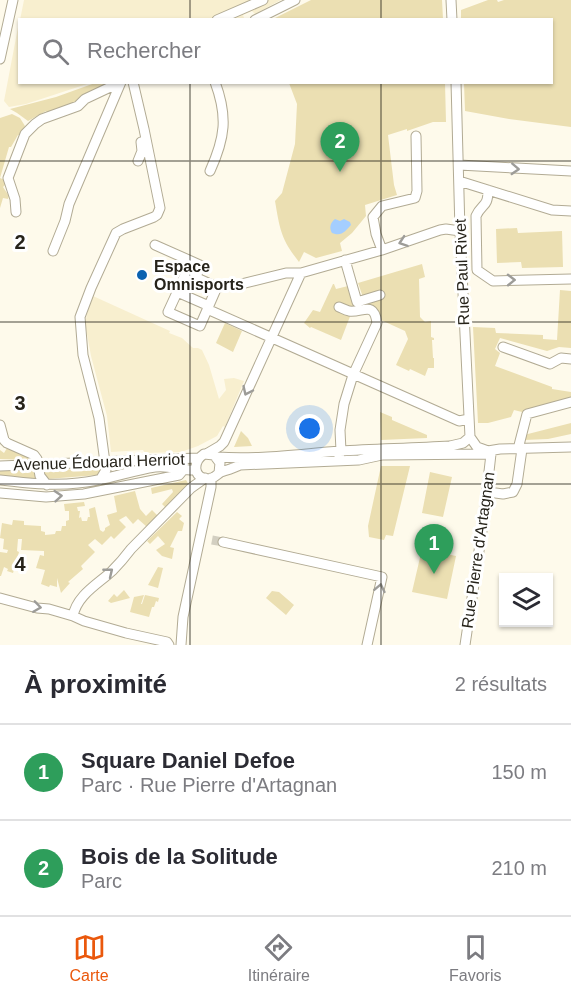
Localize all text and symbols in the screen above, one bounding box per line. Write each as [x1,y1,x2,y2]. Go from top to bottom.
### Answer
search box [18,18,553,84]
icon: search [39,35,72,68]
text: Rechercher [87,38,201,63]
pin: 2 [320,122,360,172]
one-way arrow [510,162,519,175]
street label: Rue Paul Rivet [452,218,472,326]
text: 2 [14,231,26,253]
one-way arrow [399,235,409,248]
place label: Espace Omnisports [154,258,244,293]
marker: Espace Omnisports [135,268,149,282]
one-way arrow [507,274,516,287]
one-way arrow [243,385,255,396]
text: 3 [14,392,26,414]
your location [295,414,324,443]
street label: Avenue Édouard Herriot [13,449,185,473]
street label: Rue Pierre d'Artagnan [459,471,497,629]
one-way arrow [54,490,63,503]
pin: 1 [414,524,454,574]
text: 4 [14,553,26,575]
one-way arrow [102,569,113,580]
map controls [499,573,553,627]
button: layers [499,573,553,627]
one-way arrow [373,583,386,593]
one-way arrow [32,601,41,613]
text: À proximité [24,669,167,699]
text: 2 résultats [455,673,547,695]
text: Square Daniel Defoe [81,748,295,773]
text: 1 [38,761,49,783]
text: 150 m [491,761,547,783]
text: Parc · Rue Pierre d'Artagnan [81,774,337,796]
text: Bois de la Solitude [81,844,278,869]
text: 2 [38,857,49,879]
text: 210 m [491,857,547,879]
text: Parc [81,870,122,892]
tab: Carte [70,931,109,985]
tab: Itinéraire [248,931,310,985]
tab: Favoris [449,931,501,985]

